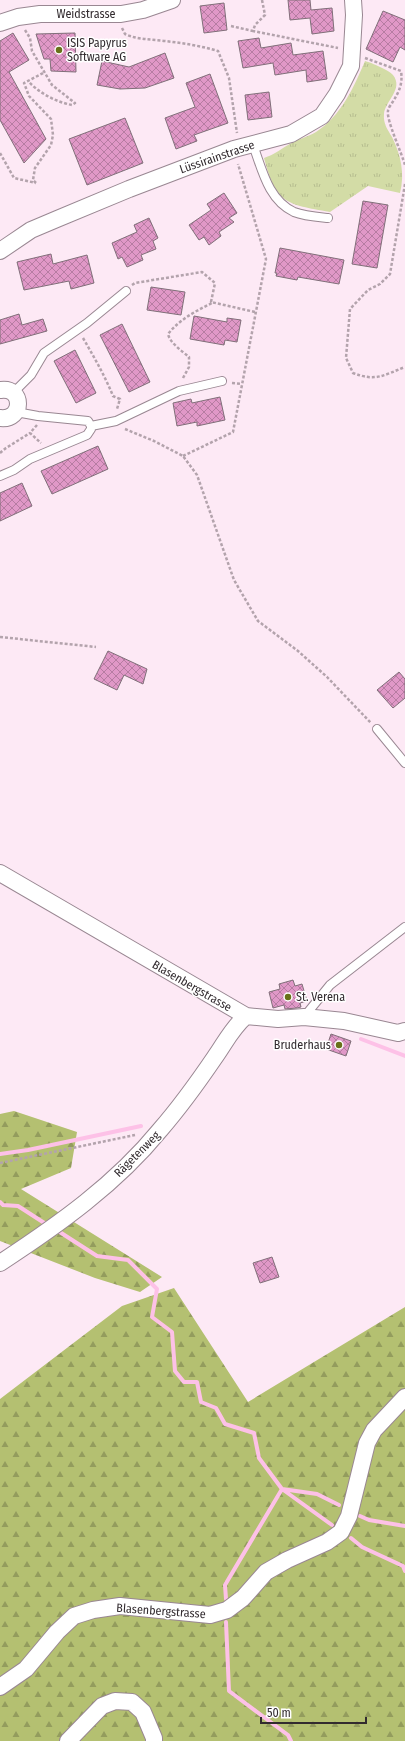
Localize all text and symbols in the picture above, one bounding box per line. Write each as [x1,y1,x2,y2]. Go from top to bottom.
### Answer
street label: Weidstrasse [57,7,116,21]
place label: ISIS Papyrus Software AG [67,36,127,64]
marker: ISIS Papyrus Software AG [54,45,64,55]
street label: Lüssirainstrasse [178,138,256,176]
street label: Blasenbergstrasse [150,958,234,1014]
place label: St. Verena [296,990,345,1004]
marker: St. Verena [283,992,293,1002]
place label: Bruderhaus [274,1038,331,1052]
marker: Bruderhaus [334,1040,344,1050]
street label: Rägetenweg [111,1128,163,1180]
street label: Blasenbergstrasse [116,1601,206,1621]
scale bar [261,1699,366,1725]
text: 50 m [267,1706,291,1720]

